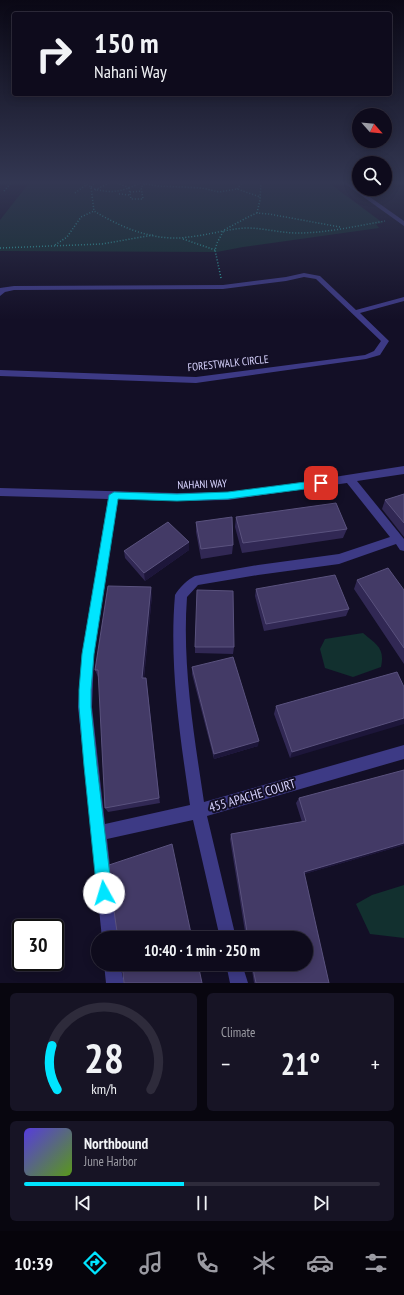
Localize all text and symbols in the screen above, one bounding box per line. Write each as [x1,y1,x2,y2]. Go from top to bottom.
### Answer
text: 150 m [94,24,158,61]
icon: right [28,28,80,80]
text: Nahani Way [94,60,167,83]
north arrow [352,108,392,148]
map controls [352,108,392,196]
button: search [352,156,392,196]
street label: FORESTWALK CIRCLE [187,352,269,374]
pin [304,466,338,500]
icon: arrive [310,472,332,494]
street label: NAHANI WAY [177,476,227,492]
street label: 455 APACHE COURT [207,775,298,816]
position arrow [83,872,125,914]
speed limit sign: 30 [12,919,64,971]
text: 10:40 · 1 min · 250 m [144,941,260,960]
text: Climate [221,1024,255,1041]
text: 28 [84,1031,123,1084]
text: 21° [281,1044,320,1083]
text: − [221,1050,230,1078]
text: + [371,1050,380,1078]
text: km/h [91,1079,116,1098]
text: Northbound [84,1134,148,1153]
text: June Harbor [84,1153,137,1170]
icon: previous [72,1192,94,1214]
icon: pause [191,1192,213,1214]
icon: next [310,1192,332,1214]
icon: directions [81,1249,109,1277]
icon: music [137,1249,165,1277]
icon: phone [193,1249,221,1277]
icon: climate [250,1249,278,1277]
icon: car [306,1249,334,1277]
icon: filters [362,1249,390,1277]
text: 10:39 [14,1252,53,1275]

